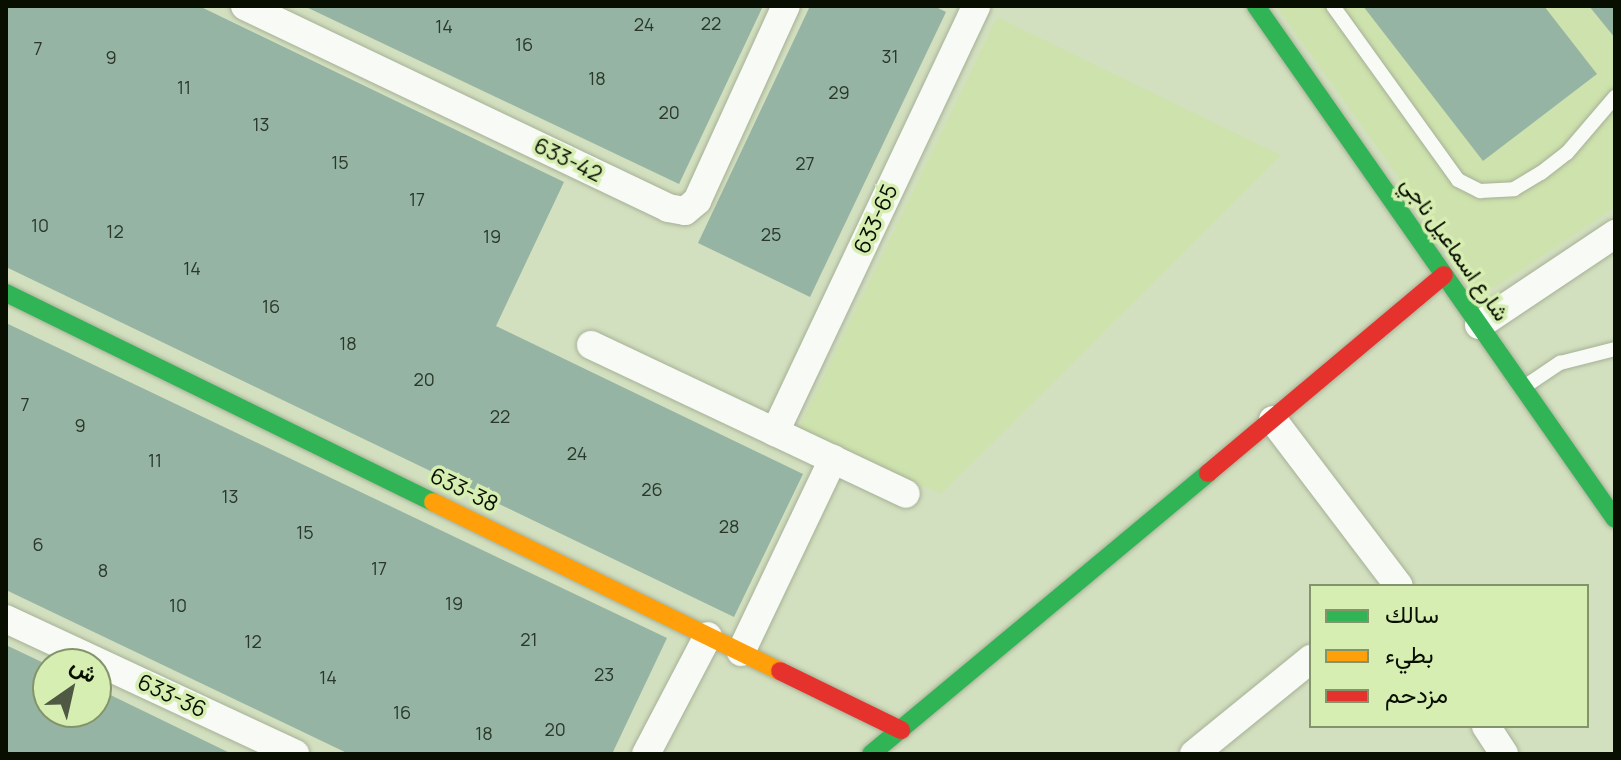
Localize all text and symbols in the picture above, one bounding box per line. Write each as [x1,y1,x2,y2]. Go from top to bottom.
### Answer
house number: 22 [701,12,721,34]
house number: 24 [634,13,654,35]
house number: 14 [435,15,453,37]
house number: 16 [515,33,533,55]
house number: 7 [33,37,43,59]
house number: 31 [882,45,898,67]
house number: 9 [105,46,117,68]
house number: 18 [588,67,606,89]
house number: 11 [177,76,191,98]
house number: 29 [828,81,850,103]
house number: 20 [658,101,680,123]
house number: 13 [253,113,269,135]
street label: 633-42 [530,132,606,188]
house number: 15 [331,151,349,173]
house number: 27 [795,152,815,174]
street label: شارع اسماعيل ناجي [1395,172,1515,326]
street label: 633-65 [848,180,904,258]
house number: 17 [409,188,425,210]
house number: 10 [31,214,49,236]
house number: 12 [106,220,124,242]
house number: 25 [761,223,781,245]
house number: 19 [483,225,501,247]
house number: 14 [183,257,201,279]
house number: 16 [262,295,280,317]
house number: 18 [339,332,357,354]
house number: 20 [413,368,435,390]
house number: 7 [20,393,30,415]
house number: 22 [490,405,510,427]
house number: 9 [74,414,86,436]
house number: 24 [567,442,587,464]
house number: 11 [148,449,162,471]
street label: 633-38 [426,462,502,518]
house number: 26 [641,478,663,500]
house number: 13 [222,485,238,507]
house number: 28 [719,515,739,537]
house number: 15 [296,521,314,543]
house number: 6 [32,533,44,555]
house number: 17 [371,557,387,579]
house number: 8 [98,559,108,581]
legend [1309,584,1589,728]
house number: 19 [445,592,463,614]
house number: 10 [169,594,187,616]
text: سالك [1385,597,1439,630]
house number: 21 [520,628,538,650]
house number: 12 [244,630,262,652]
text: بطيء [1385,637,1434,670]
north arrow [32,648,112,728]
text: ش [65,650,104,690]
house number: 23 [594,663,614,685]
house number: 14 [319,666,337,688]
street label: 633-36 [133,669,211,723]
text: مزدحم [1385,677,1448,710]
house number: 16 [393,701,411,723]
house number: 20 [544,718,566,740]
house number: 18 [475,722,493,744]

